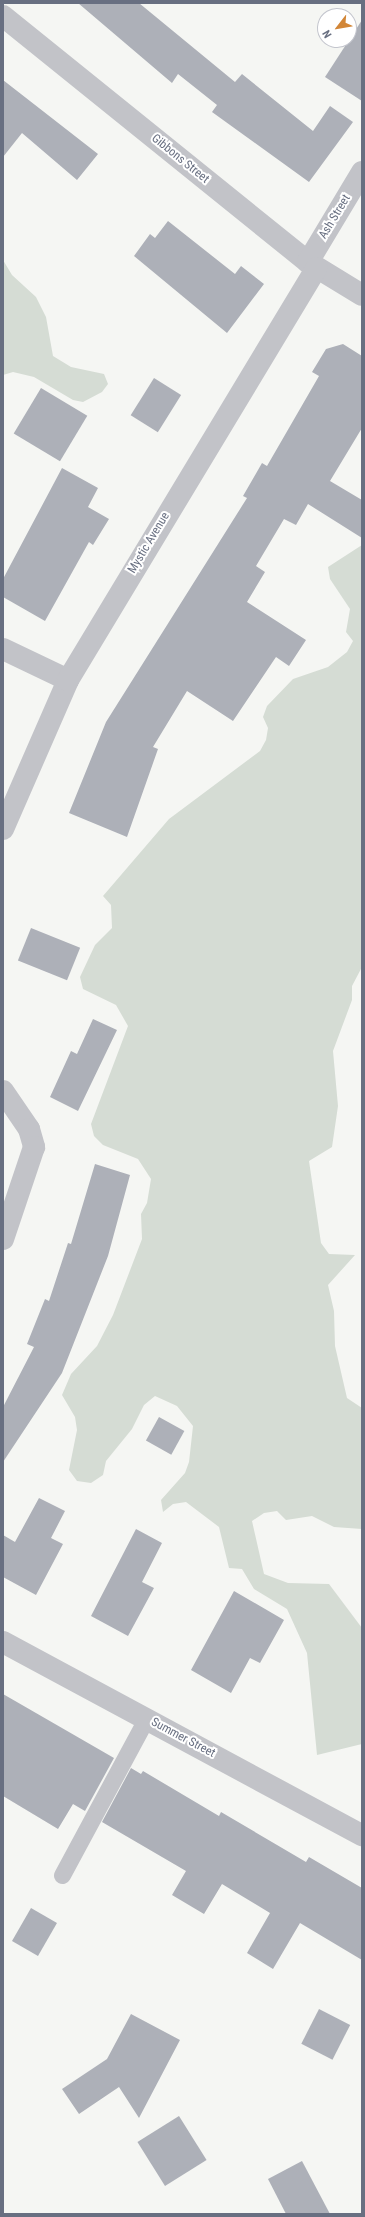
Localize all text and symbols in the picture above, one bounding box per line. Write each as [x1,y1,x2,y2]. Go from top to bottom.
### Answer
north arrow [317,8,357,48]
text: N [320,28,334,40]
street label: Gibbons Street [148,131,212,187]
street label: Ash Street [316,192,354,242]
street label: Mystic Avenue [125,510,173,576]
street label: Summer Street [149,1715,217,1761]

